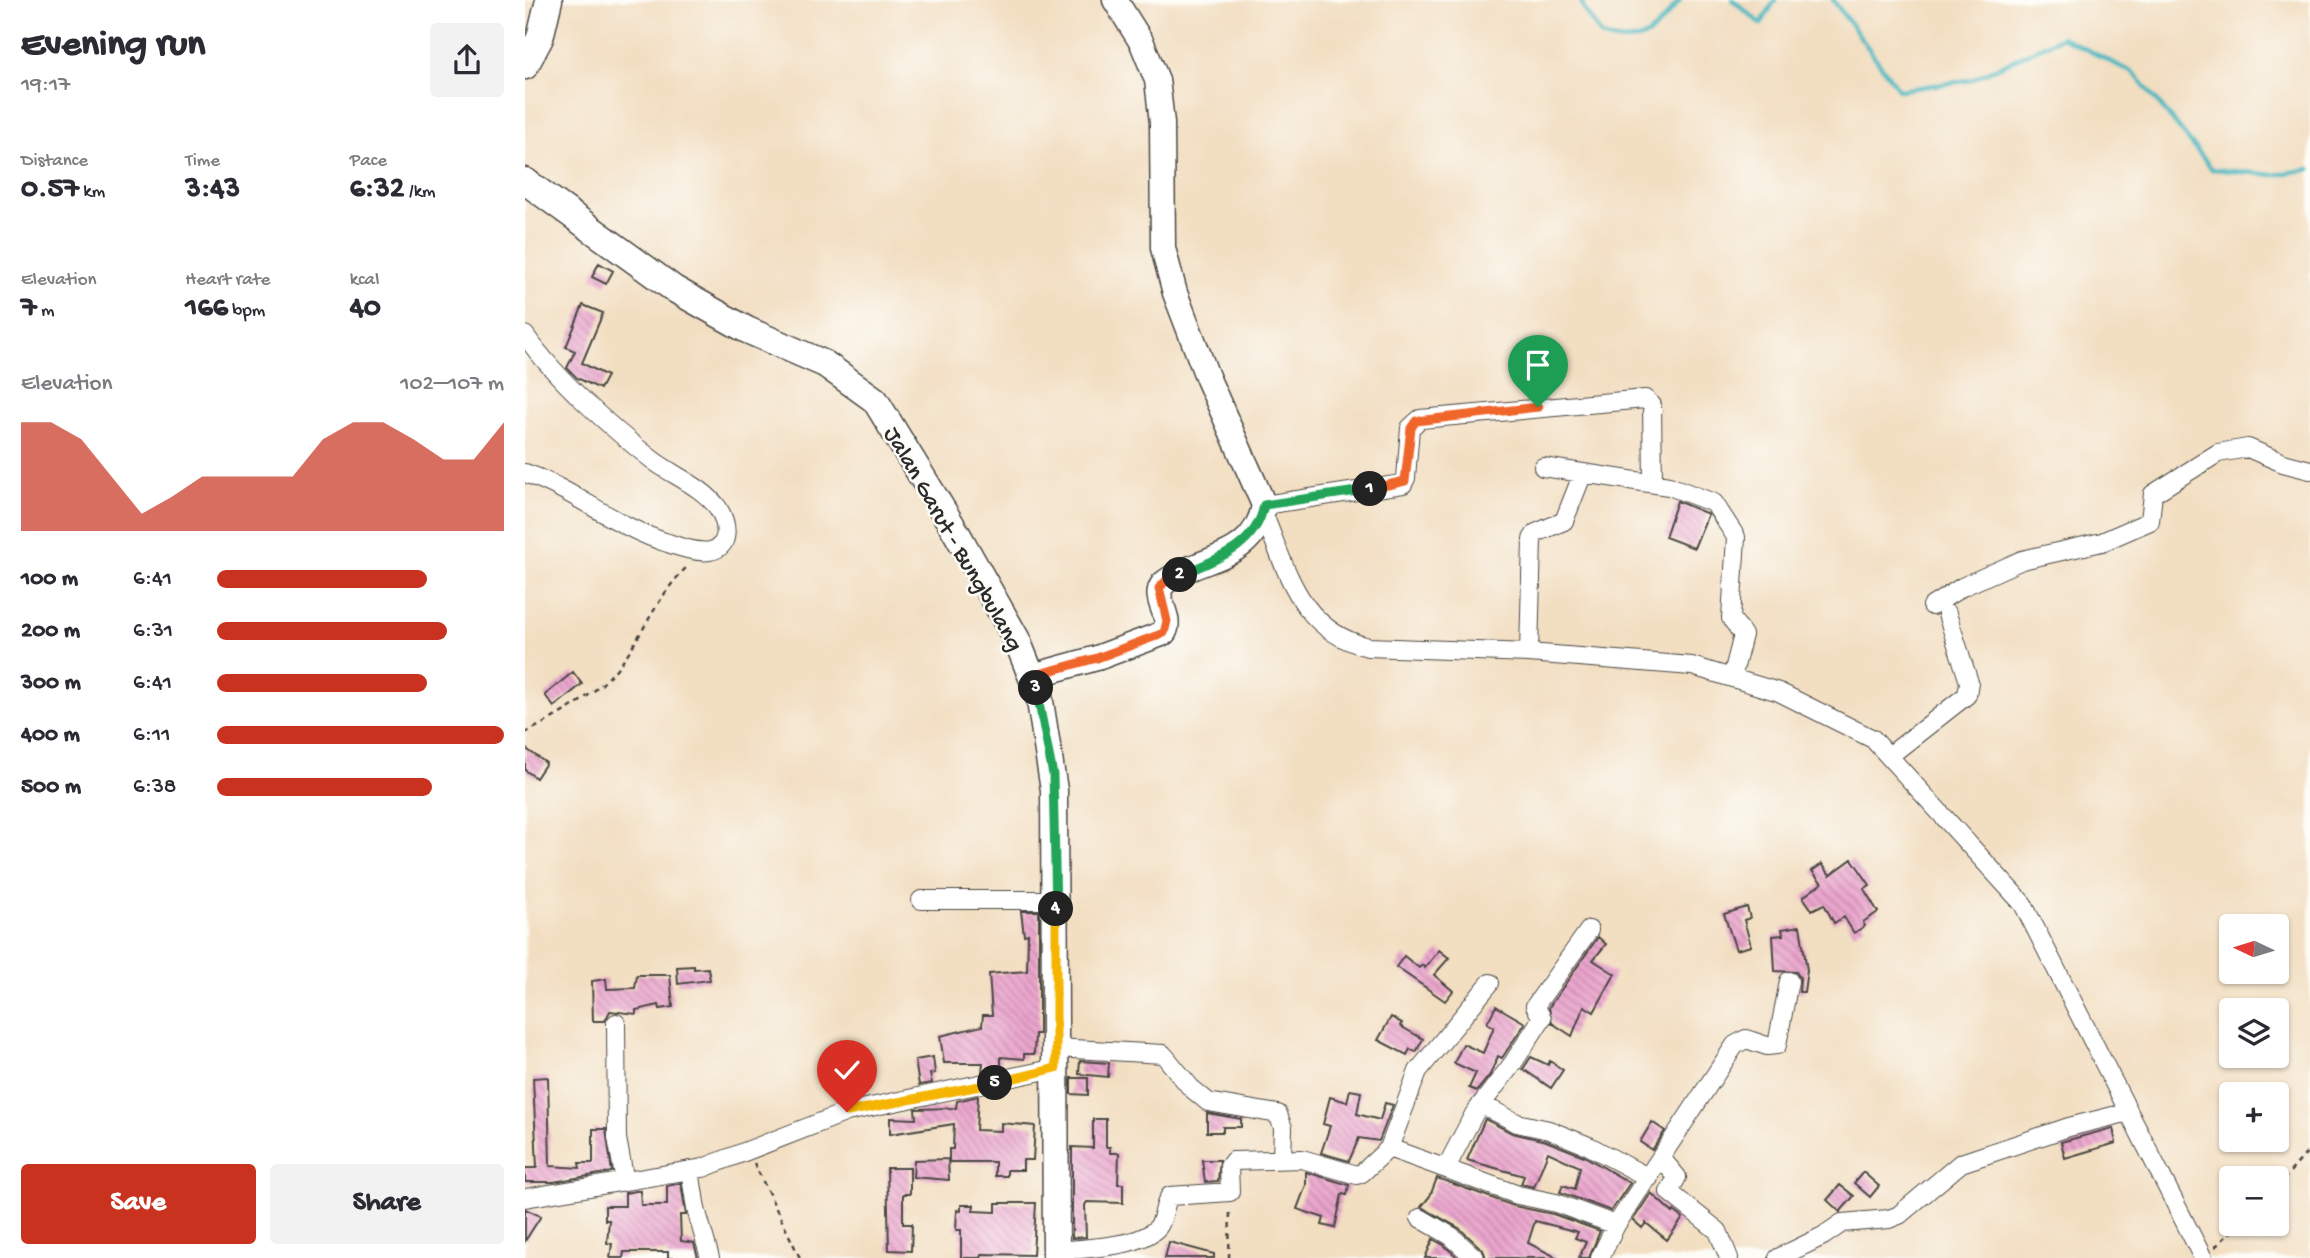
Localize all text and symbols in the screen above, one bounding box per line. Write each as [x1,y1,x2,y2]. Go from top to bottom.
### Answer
button: share [430,23,504,97]
text: Evening run [21,24,205,68]
text: 19:17 [21,72,70,99]
text: Distance [21,150,88,173]
text: Time [185,150,220,173]
text: Pace [350,150,387,173]
text: 0.57 [21,173,79,208]
text: 3:43 [185,173,240,208]
text: 6:32 [350,173,405,208]
text: km [79,181,105,204]
text: /km [405,181,436,204]
text: Elevation [21,269,97,292]
text: Heart rate [185,269,270,292]
text: kcal [350,269,379,292]
text: 7 [21,292,37,327]
text: 166 [185,292,228,327]
text: 40 [350,292,381,327]
text: m [37,300,55,323]
text: bpm [228,300,265,323]
pin [1508,335,1568,407]
icon: arrive [1519,346,1557,384]
text: Elevation [21,371,112,398]
text: 102–107 m [400,371,504,398]
street label: Jalan Garut - Bungbulang [876,422,1028,657]
pin: 1 [1353,472,1387,506]
text: 1 [1366,477,1373,500]
pin: 2 [1163,558,1197,592]
text: 2 [1175,563,1184,586]
text: 100 m [21,566,78,593]
text: 6:41 [133,566,172,593]
text: 200 m [21,618,80,645]
text: 6:31 [133,618,173,645]
text: 300 m [21,670,81,697]
text: 6:41 [133,670,172,697]
pin: 3 [1019,670,1053,706]
text: 3 [1031,676,1040,699]
text: 400 m [21,722,80,749]
text: 6:11 [133,722,170,749]
text: 500 m [21,774,81,801]
text: 6:38 [133,774,176,801]
pin: 4 [1039,892,1073,926]
text: 4 [1051,897,1060,920]
north arrow [2219,914,2289,984]
map controls [2219,914,2289,1236]
button: layers [2219,998,2289,1068]
pin [817,1040,877,1112]
icon: check [828,1051,866,1089]
pin: 5 [977,1066,1013,1100]
text: 5 [990,1071,1000,1094]
button: + [2219,1082,2289,1152]
button: Save [21,1164,256,1244]
button: Share [270,1164,504,1244]
button: − [2219,1166,2289,1236]

